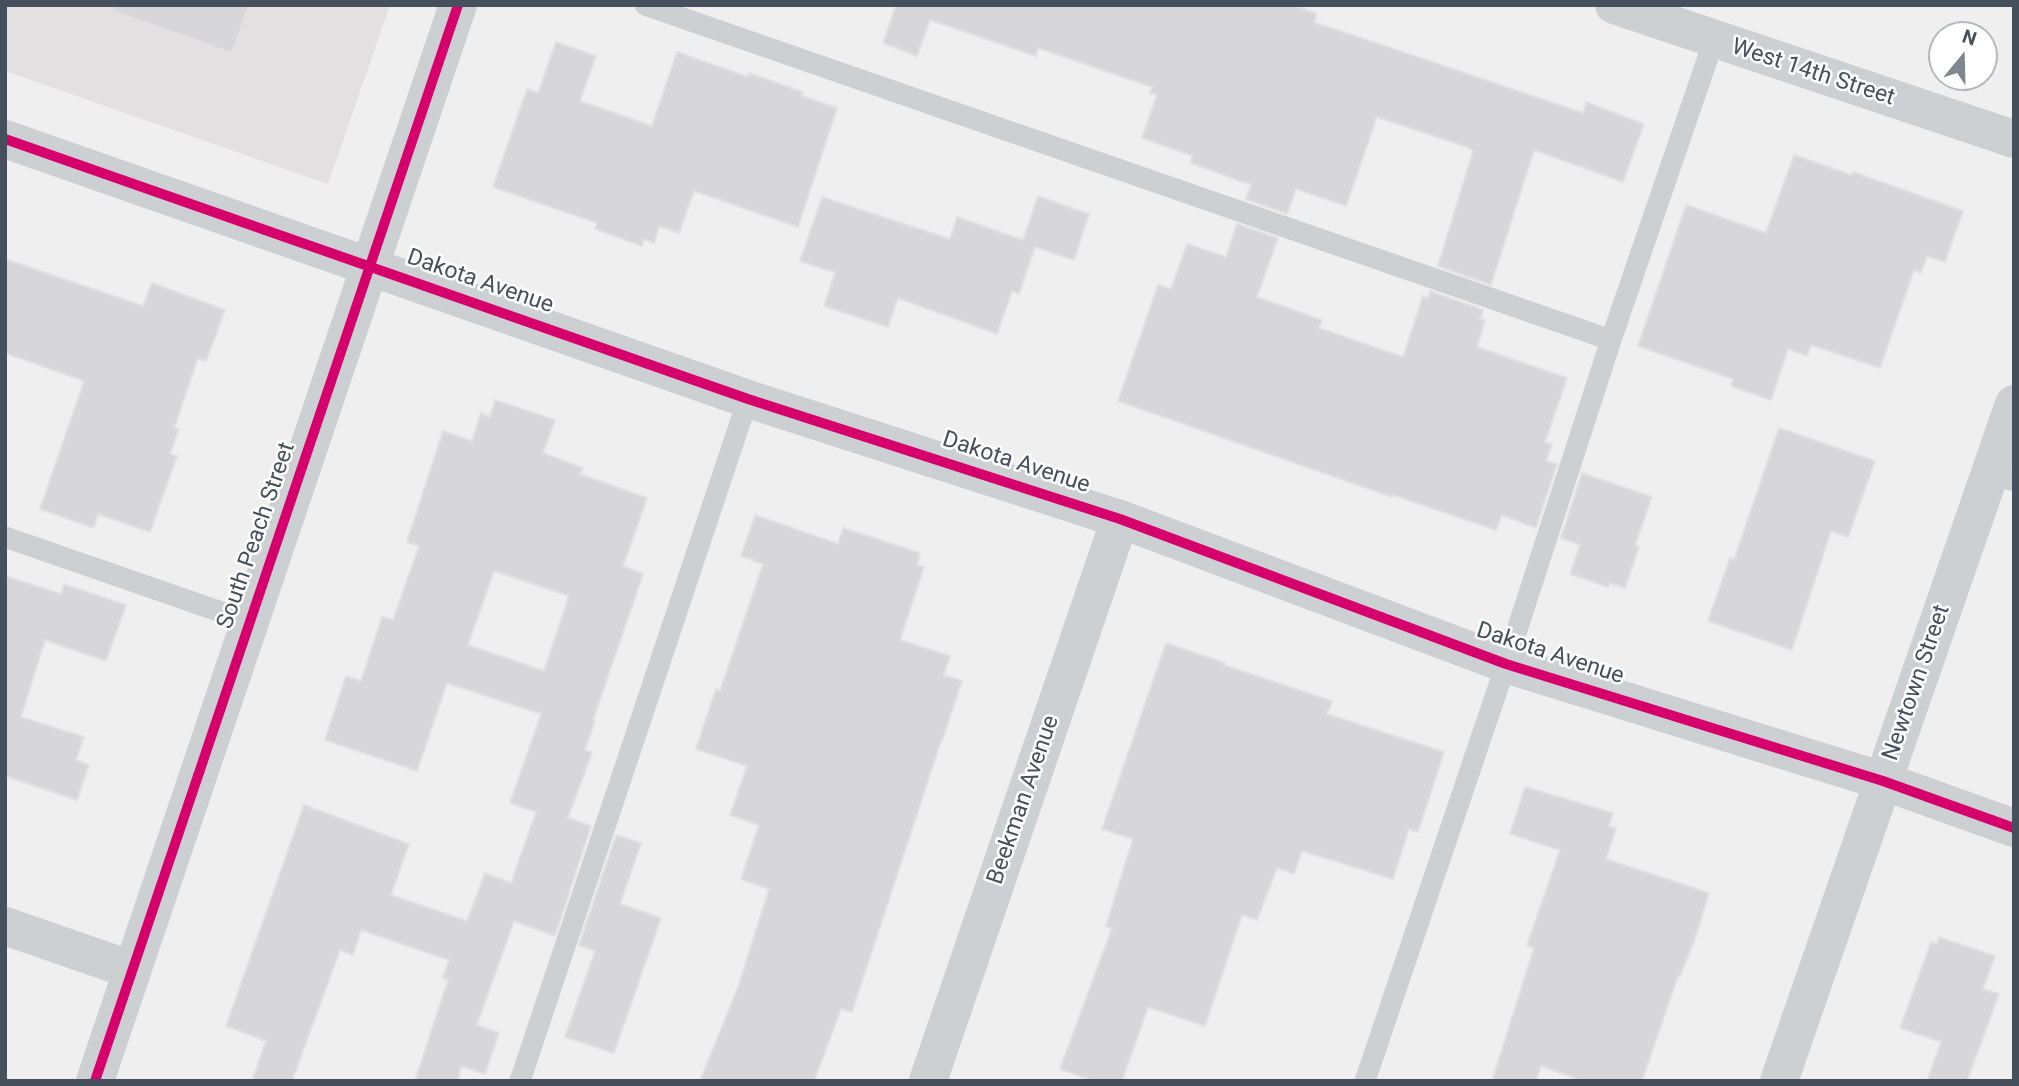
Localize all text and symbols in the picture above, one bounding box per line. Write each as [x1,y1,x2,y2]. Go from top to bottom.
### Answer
north arrow [1928,21,1998,91]
text: N [1959,25,1979,51]
street label: West 14th Street [1728,34,1898,112]
street label: Dakota Avenue [403,244,557,320]
street label: Dakota Avenue [939,426,1093,500]
street label: South Peach Street [212,439,302,633]
street label: Newtown Street [1877,602,1957,764]
street label: Dakota Avenue [1473,617,1627,691]
street label: Beekman Avenue [982,712,1066,888]

